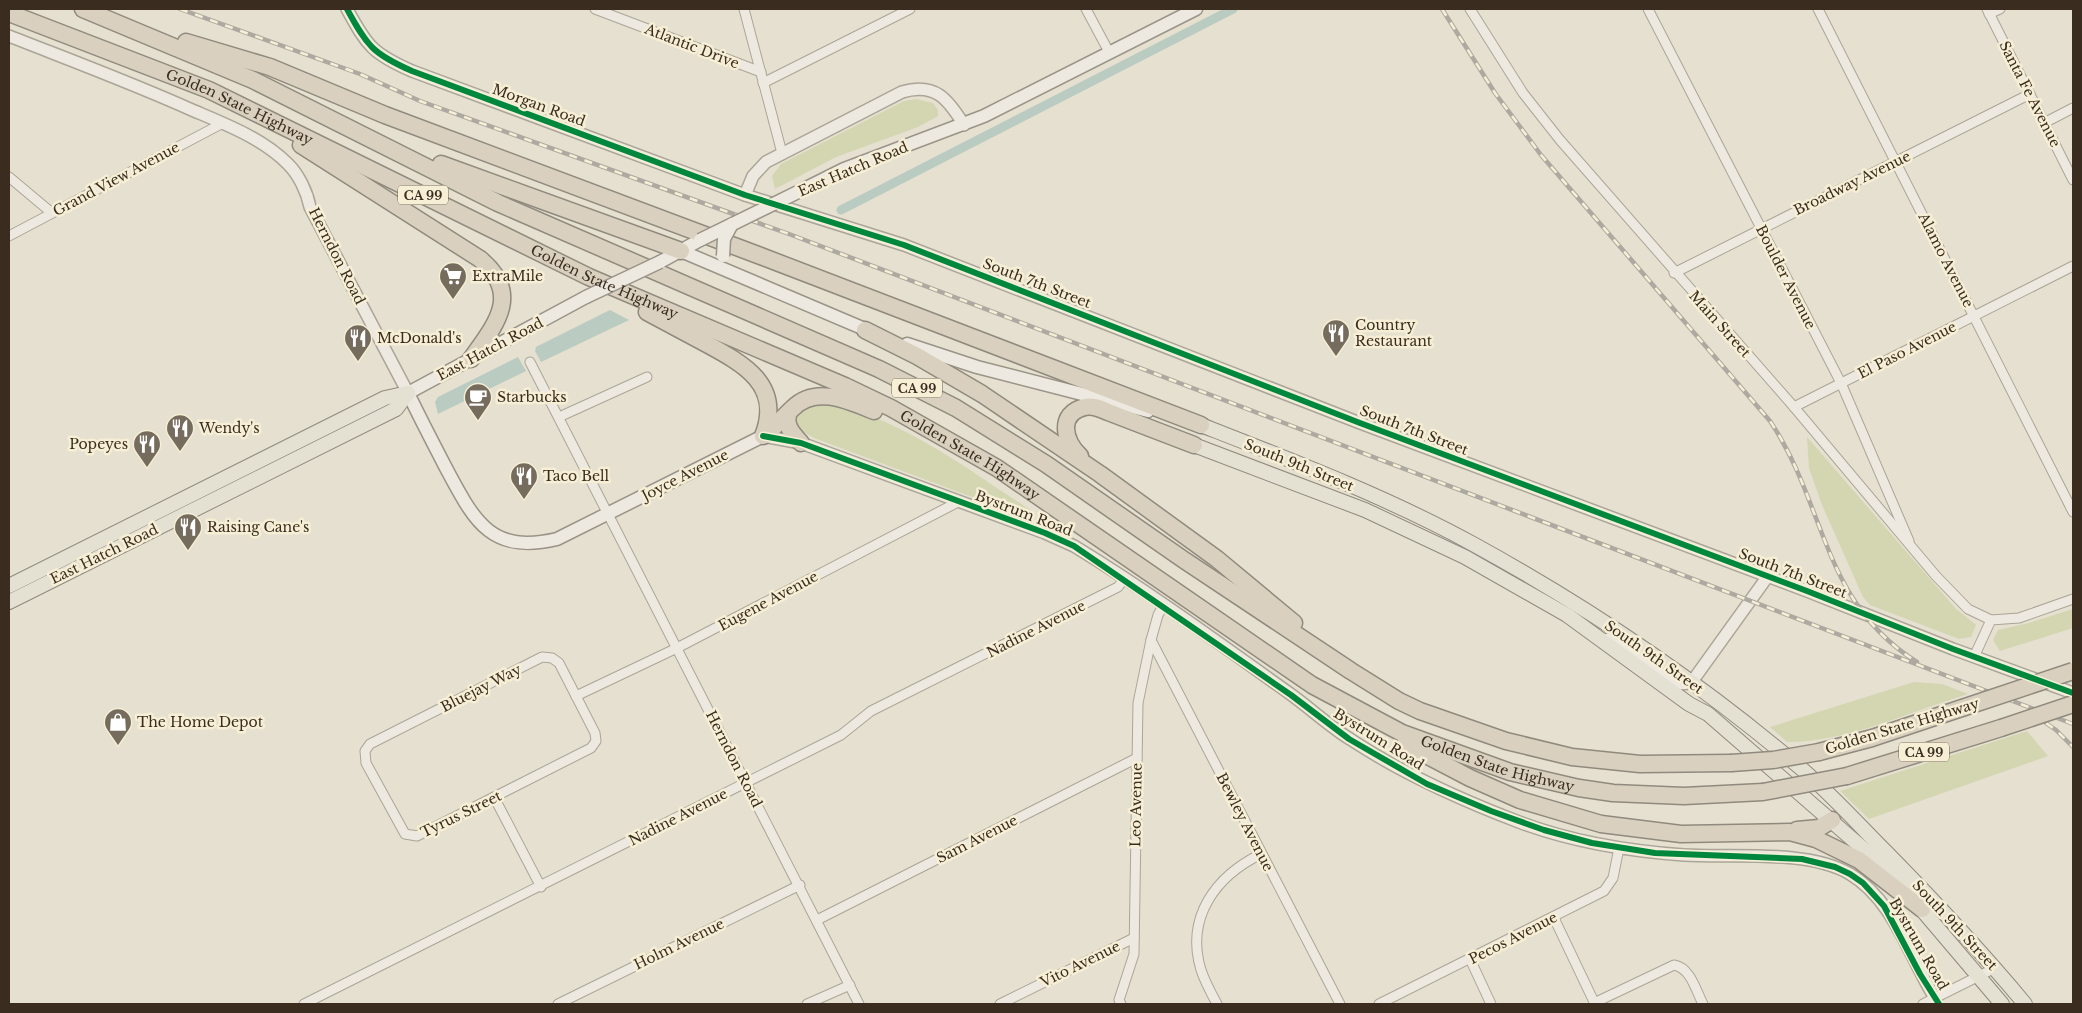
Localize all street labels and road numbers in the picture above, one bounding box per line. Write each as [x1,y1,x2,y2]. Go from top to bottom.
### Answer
street label: Atlantic Drive [641,19,742,72]
street label: Santa Fe Avenue [1995,38,2065,150]
street label: Golden State Highway [163,65,316,149]
street label: Morgan Road [490,80,589,130]
street label: East Hatch Road [795,137,911,200]
street label: Grand View Avenue [50,138,182,220]
street label: Broadway Avenue [1790,147,1914,219]
road number: CA 99 [398,186,448,204]
street label: Herndon Road [305,204,369,308]
street label: Alamo Avenue [1914,209,1978,310]
street label: Boulder Avenue [1752,222,1820,332]
street label: Golden State Highway [528,241,681,323]
street label: South 7th Street [980,254,1094,312]
street label: Main Street [1685,287,1755,362]
street label: East Hatch Road [434,313,547,385]
street label: El Paso Avenue [1855,317,1959,383]
road number: CA 99 [892,378,942,398]
street label: South 7th Street [1357,401,1471,459]
street label: Golden State Highway [897,406,1044,504]
street label: South 9th Street [1242,435,1357,495]
street label: Joyce Avenue [637,445,731,505]
street label: Bystrum Road [973,486,1076,540]
street label: East Hatch Road [47,520,161,588]
street label: South 7th Street [1736,544,1850,602]
street label: Eugene Avenue [715,567,821,635]
street label: Nadine Avenue [984,596,1088,662]
street label: South 9th Street [1601,616,1707,698]
street label: Bluejay Way [438,660,524,716]
street label: Golden State Highway [1823,694,1981,758]
street label: Bystrum Road [1330,704,1428,774]
street label: Herndon Road [702,707,766,811]
street label: Golden State Highway [1418,732,1576,796]
road number: CA 99 [1899,742,1949,762]
street label: Leo Avenue [1126,763,1146,847]
street label: Bewley Avenue [1212,770,1278,874]
street label: Nadine Avenue [626,784,730,850]
street label: Tyrus Street [418,786,505,841]
street label: Sam Avenue [933,811,1021,867]
street label: South 9th Street [1909,876,2002,974]
street label: Bystrum Road [1885,895,1953,994]
street label: Pecos Avenue [1466,908,1560,968]
street label: Holm Avenue [631,914,727,974]
street label: Vito Avenue [1036,937,1123,992]

